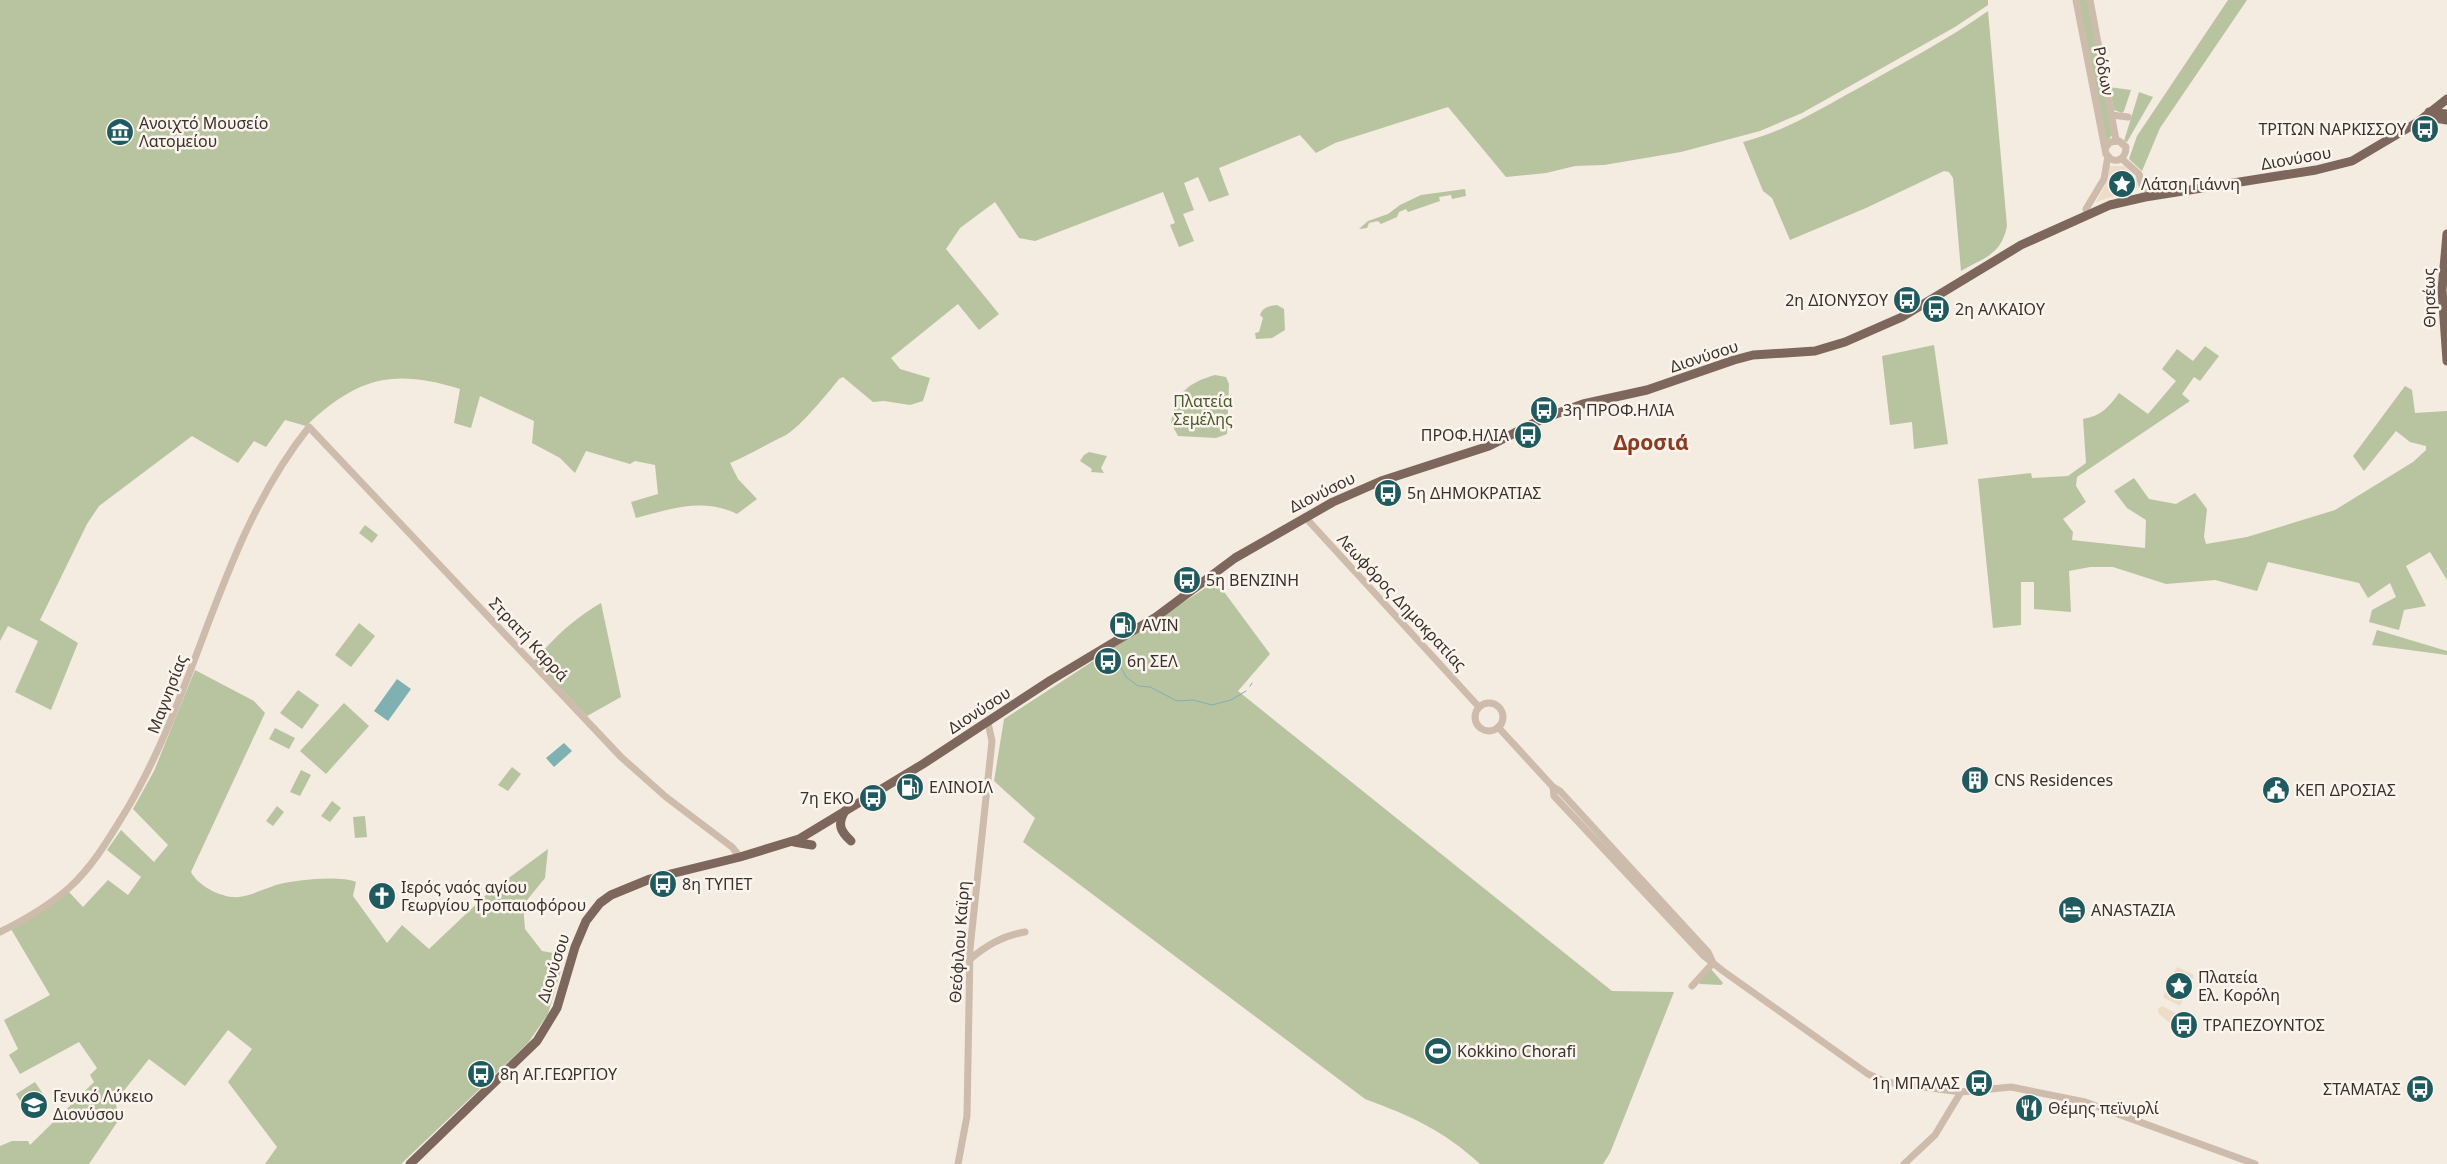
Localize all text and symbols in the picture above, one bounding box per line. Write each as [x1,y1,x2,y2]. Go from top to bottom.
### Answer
street label: Ρόδων [2088,45,2120,97]
place label: Ανοιχτό Μουσείο Λατομείου [139,112,268,152]
bus stop icon: ΤΡΙΤΩΝ ΝΑΡΚΙΣΣΟΥ [2410,114,2440,144]
museum icon: Ανοιχτό Μουσείο Λατομείου [105,117,135,147]
place label: ΤΡΙΤΩΝ ΝΑΡΚΙΣΣΟΥ [2258,118,2407,140]
street label: Διονύσου [2259,141,2333,175]
place icon: Λάτση Γιάννη [2107,169,2137,199]
place label: Λάτση Γιάννη [2141,173,2240,195]
street label: Θησέως [2417,268,2441,328]
bus stop icon: 2η ΔΙΟΝΥΣΟΥ [1892,285,1922,315]
place label: 2η ΔΙΟΝΥΣΟΥ [1785,289,1889,311]
bus stop icon: 2η ΑΛΚΑΙΟΥ [1921,294,1951,324]
place label: 2η ΑΛΚΑΙΟΥ [1955,298,2046,320]
street label: Διονύσου [1667,335,1741,377]
park label: Πλατεία Σεμέλης [1173,390,1233,430]
bus stop icon: 3η ΠΡΟΦ.ΗΛΙΑ [1529,395,1559,425]
place label: 3η ΠΡΟΦ.ΗΛΙΑ [1563,399,1675,421]
bus stop icon: ΠΡΟΦ.ΗΛΙΑ [1513,420,1543,450]
place label: ΠΡΟΦ.ΗΛΙΑ [1421,424,1510,446]
district label: Δροσιά [1613,428,1689,456]
street label: Διονύσου [1285,467,1359,517]
bus stop icon: 5η ΔΗΜΟΚΡΑΤΙΑΣ [1373,478,1403,508]
place label: 5η ΔΗΜΟΚΡΑΤΙΑΣ [1407,482,1542,504]
street label: Λεωφόρος Δημοκρατίας [1332,529,1472,676]
bus stop icon: 5η ΒΕΝΖΙΝΗ [1172,565,1202,595]
place label: 5η ΒΕΝΖΙΝΗ [1206,569,1299,591]
street label: Στρατή Καρρά [484,592,574,686]
fuel station icon: AVIN [1108,610,1138,640]
place label: AVIN [1142,614,1179,636]
bus stop icon: 6η ΣΕΛ [1093,646,1123,676]
place label: 6η ΣΕΛ [1127,650,1178,672]
street label: Μαγνησίας [142,651,192,737]
street label: Διονύσου [943,681,1015,739]
building icon: CNS Residences [1960,765,1990,795]
place label: CNS Residences [1994,769,2113,791]
fuel station icon: ΕΛΙΝΟΙΛ [895,772,925,802]
public building icon: ΚΕΠ ΔΡΟΣΙΑΣ [2261,775,2291,805]
place label: ΕΛΙΝΟΙΛ [929,776,993,798]
place label: ΚΕΠ ΔΡΟΣΙΑΣ [2295,779,2396,801]
bus stop icon: 7η ΕΚΟ [858,783,888,813]
place label: 7η ΕΚΟ [800,787,854,809]
bus stop icon: 8η ΤΥΠΕΤ [648,869,678,899]
place label: 8η ΤΥΠΕΤ [682,873,753,895]
place label: Ιερός ναός αγίου Γεωργίου Τροπαιοφόρου [401,876,586,916]
street label: Θεόφιλου Καϊρη [944,880,974,1004]
church icon: Ιερός ναός αγίου Γεωργίου Τροπαιοφόρου [367,881,397,911]
hotel icon: ANASTAZIA [2057,895,2087,925]
place label: ANASTAZIA [2091,899,2176,921]
street label: Διονύσου [532,931,574,1005]
place label: Πλατεία Ελ. Κορόλη [2198,966,2280,1006]
place icon: Πλατεία Ελ. Κορόλη [2164,971,2194,1001]
bus stop icon: ΤΡΑΠΕΖΟΥΝΤΟΣ [2169,1010,2199,1040]
place label: ΤΡΑΠΕΖΟΥΝΤΟΣ [2203,1014,2325,1036]
sports icon: Kokkino Chorafi [1423,1036,1453,1066]
place label: Kokkino Chorafi [1457,1040,1576,1062]
bus stop icon: 8η ΑΓ.ΓΕΩΡΓΙΟΥ [466,1059,496,1089]
place label: 8η ΑΓ.ΓΕΩΡΓΙΟΥ [500,1063,618,1085]
bus stop icon: 1η ΜΠΑΛΑΣ [1964,1068,1994,1098]
place label: 1η ΜΠΑΛΑΣ [1871,1072,1960,1094]
bus stop icon: ΣΤΑΜΑΤΑΣ [2405,1074,2435,1104]
place label: ΣΤΑΜΑΤΑΣ [2323,1078,2401,1100]
place label: Γενικό Λύκειο Διονύσου [53,1085,153,1125]
school or university icon: Γενικό Λύκειο Διονύσου [19,1090,49,1120]
restaurant icon: Θέμης πεϊνιρλί [2014,1093,2044,1123]
place label: Θέμης πεϊνιρλί [2048,1097,2159,1119]

